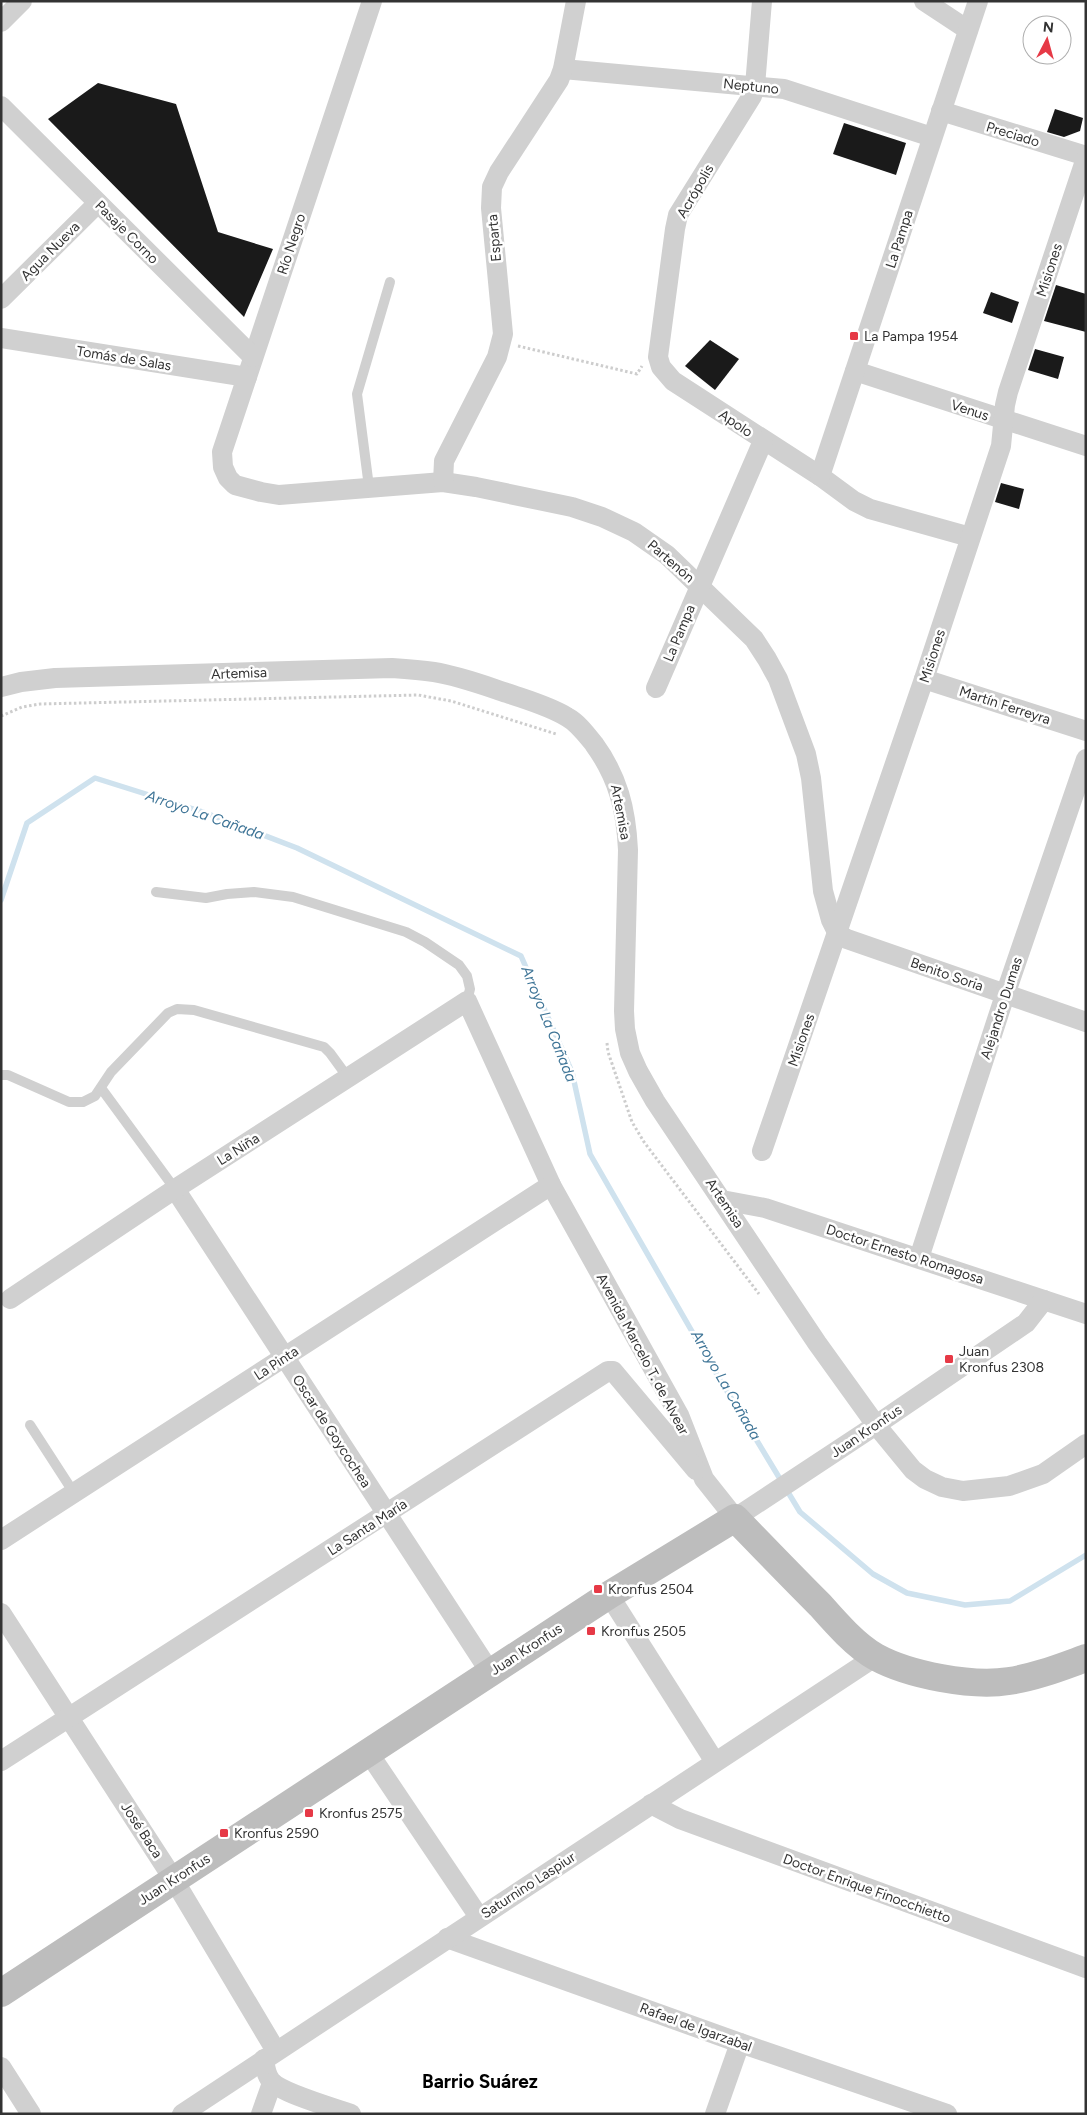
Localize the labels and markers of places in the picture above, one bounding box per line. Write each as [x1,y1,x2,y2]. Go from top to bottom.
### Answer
place label: La Pampa 1954 [864,328,959,345]
marker: La Pampa 1954 [848,330,860,342]
place label: Juan Kronfus 2308 [959,1343,1044,1376]
marker: Juan Kronfus 2308 [943,1353,955,1365]
place label: Kronfus 2504 [608,1581,694,1598]
marker: Kronfus 2504 [592,1583,604,1595]
place label: Kronfus 2505 [601,1623,686,1640]
marker: Kronfus 2505 [585,1625,597,1637]
place label: Kronfus 2575 [319,1805,403,1822]
marker: Kronfus 2575 [303,1807,315,1819]
place label: Kronfus 2590 [234,1825,319,1842]
marker: Kronfus 2590 [218,1827,230,1839]

